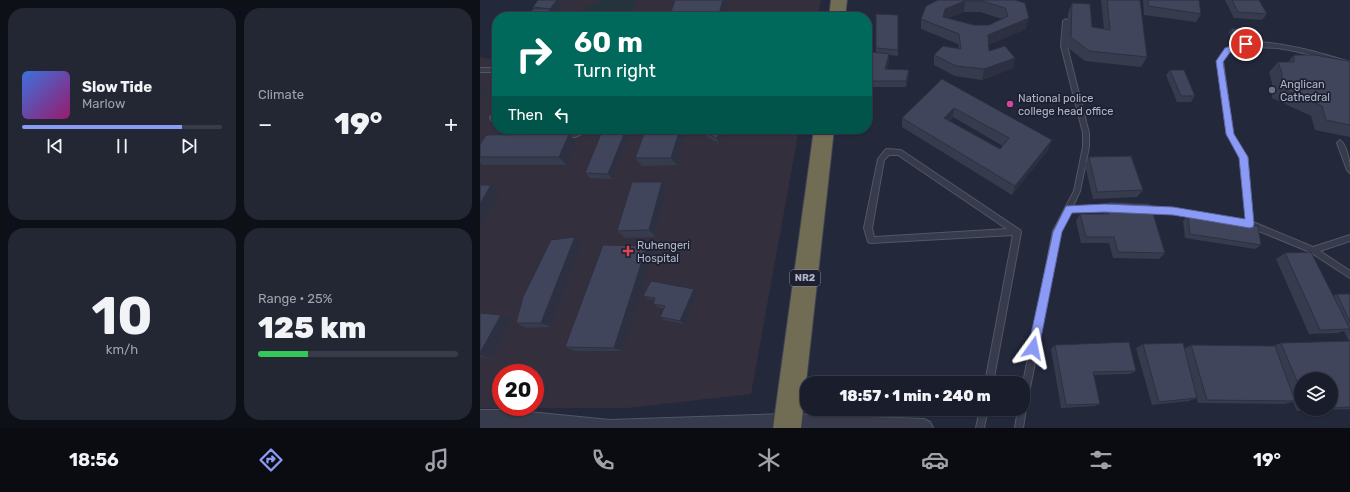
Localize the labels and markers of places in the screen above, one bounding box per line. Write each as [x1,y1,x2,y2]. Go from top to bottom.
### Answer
pin [1229,27,1263,61]
place label: Anglican Cathedral [1280,78,1330,104]
marker: Anglican Cathedral [1267,85,1277,95]
place label: National police college head office [1018,92,1113,118]
marker: National police college head office [1005,99,1015,109]
place label: Ruhengeri Hospital [637,239,690,265]
marker: Ruhengeri Hospital [622,245,634,257]

